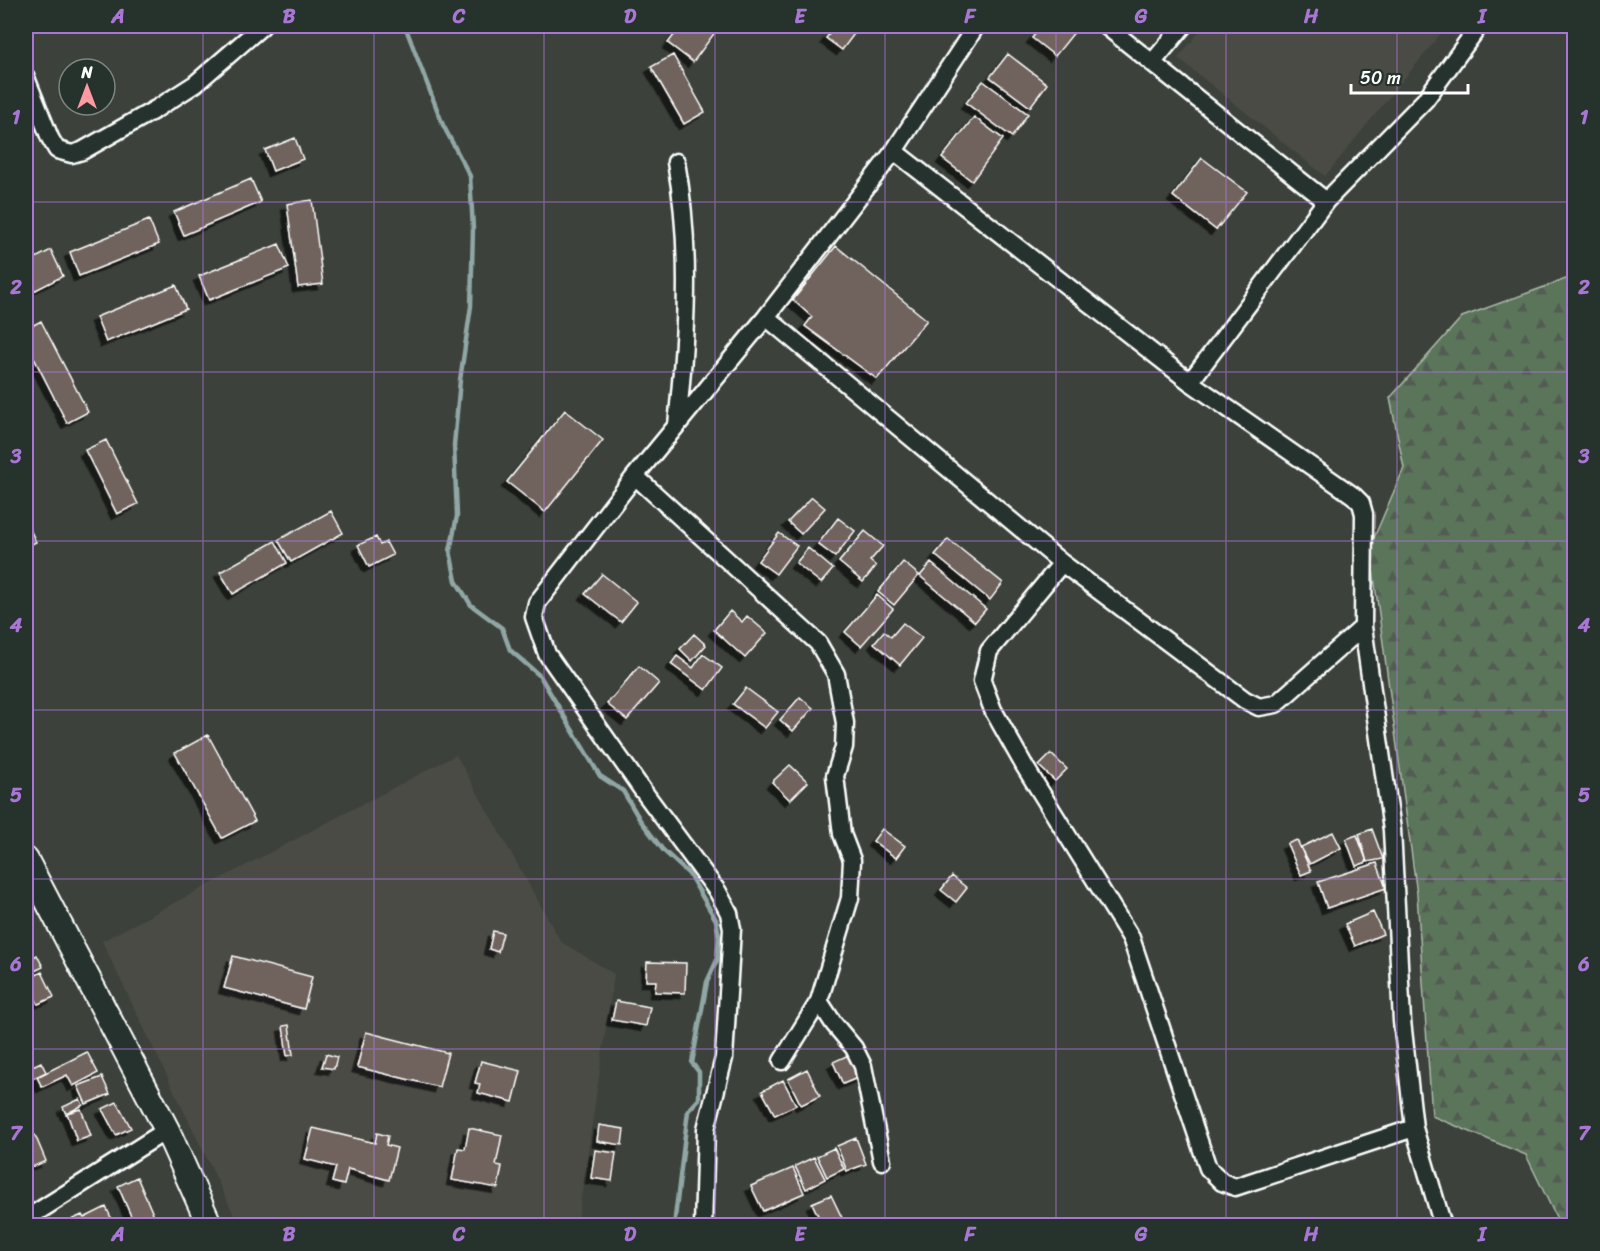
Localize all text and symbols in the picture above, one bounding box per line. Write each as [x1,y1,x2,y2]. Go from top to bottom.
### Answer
text: A [110,0,125,34]
text: B [283,0,296,34]
text: C [452,0,466,34]
text: D [624,0,637,34]
text: E [794,0,807,34]
text: F [964,0,977,34]
text: G [1134,0,1148,34]
text: H [1303,0,1319,34]
text: I [1477,0,1488,34]
north arrow [57,57,117,117]
scale bar [1351,57,1468,95]
text: N [80,58,93,87]
text: 50 m [1360,62,1401,94]
text: 1 [12,100,21,135]
text: 1 [1580,100,1589,135]
text: 2 [9,270,22,305]
text: 2 [1577,270,1590,305]
text: 3 [10,439,22,474]
text: 3 [1578,439,1590,474]
text: 4 [9,608,23,643]
text: 4 [1577,608,1591,643]
text: 5 [10,778,22,813]
text: 5 [1578,778,1590,813]
text: 6 [9,947,22,982]
text: 6 [1577,947,1590,982]
text: 7 [10,1116,23,1151]
text: 7 [1578,1116,1591,1151]
text: A [110,1217,125,1251]
text: B [283,1217,296,1251]
text: C [452,1217,466,1251]
text: D [624,1217,637,1251]
text: E [794,1217,807,1251]
text: F [964,1217,977,1251]
text: G [1134,1217,1148,1251]
text: H [1303,1217,1319,1251]
text: I [1477,1217,1488,1251]

